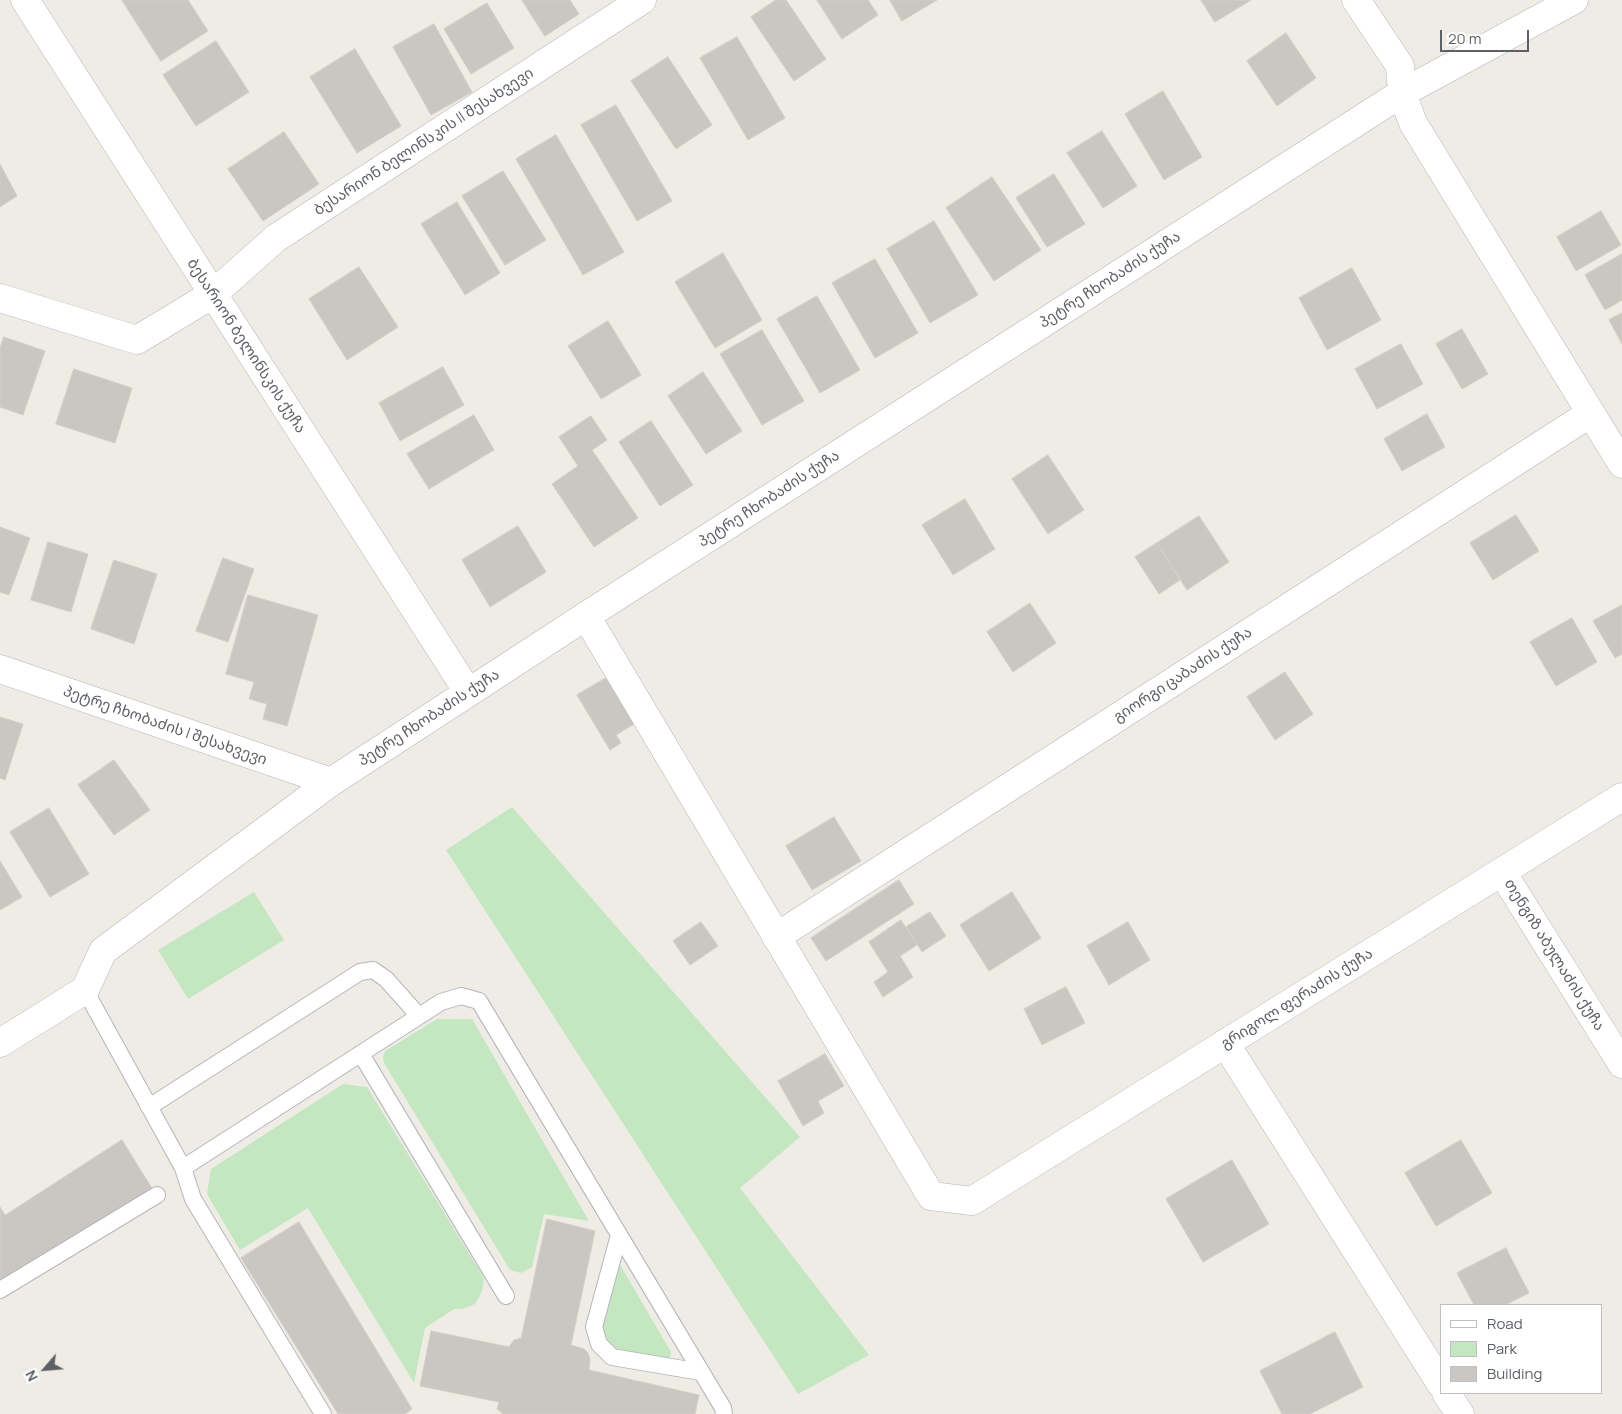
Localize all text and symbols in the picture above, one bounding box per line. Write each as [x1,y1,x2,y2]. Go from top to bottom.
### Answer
scale bar [1442,20,1531,52]
text: 20 m [1448,28,1481,49]
street label: ბესარიონ ბელინსკის II შესახვევი [311,64,537,220]
street label: პეტრე ჩხობაძის ქუჩა [1036,228,1184,332]
street label: ბესარიონ ბელინსკის ქუჩა [183,255,309,437]
street label: პეტრე ჩხობაძის ქუჩა [695,447,843,551]
street label: გიორგი ცაბაძის ქუჩა [1110,623,1256,727]
street label: პეტრე ჩხობაძის ქუჩა [355,666,503,770]
street label: პეტრე ჩხობაძის I შესახვევი [61,683,269,769]
street label: თენგიზ აბულაძის ქუჩა [1500,876,1608,1034]
street label: გრიგოლ ფერაძის ქუჩა [1218,945,1376,1053]
legend [1440,1304,1602,1394]
text: Road [1487,1313,1523,1334]
text: Park [1487,1338,1517,1359]
north arrow [20,1344,70,1394]
text: Building [1487,1363,1542,1384]
text: N [20,1367,42,1385]

